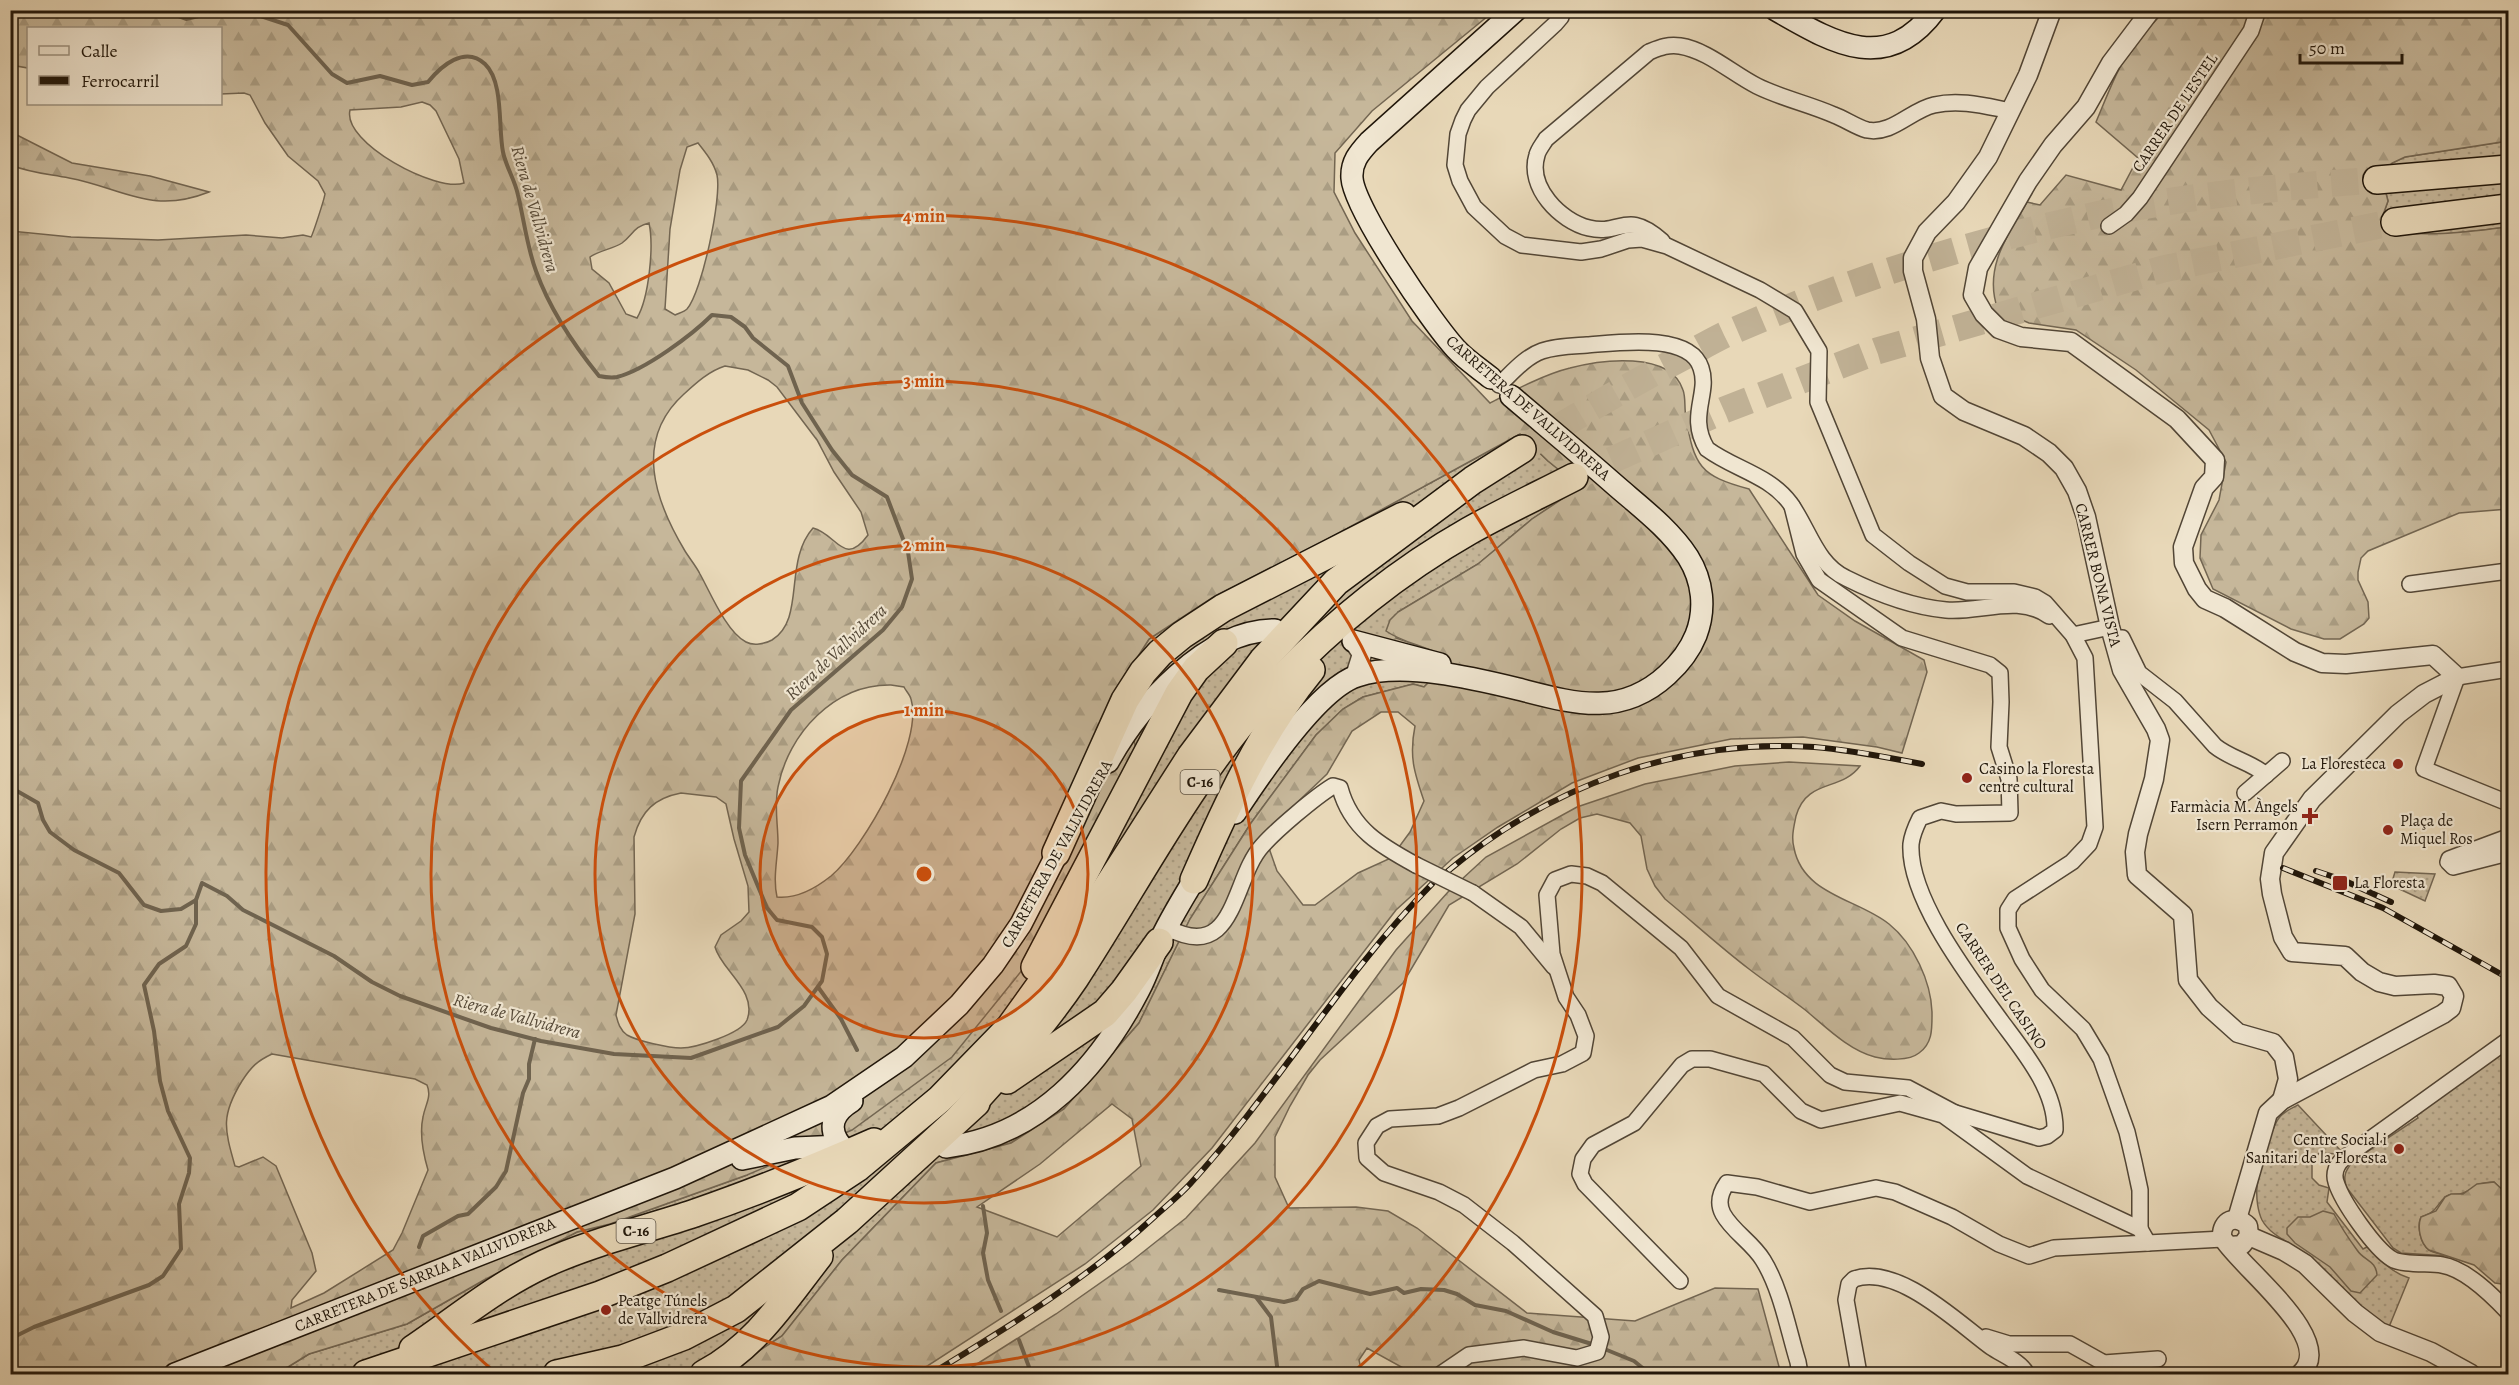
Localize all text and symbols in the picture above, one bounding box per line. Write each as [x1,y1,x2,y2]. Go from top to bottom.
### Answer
legend [27,27,222,105]
scale bar [2300,27,2402,65]
text: 50 m [2309,36,2345,60]
text: Calle [81,39,118,63]
street label: CARRER DE L'ESTEL [2127,49,2223,177]
text: Ferrocarril [81,69,160,93]
water label: Riera de Vallvidrera [505,143,565,275]
text: 4 min [903,204,945,228]
street label: CARRETERA DE VALLVIDRERA [1441,330,1616,486]
text: 3 min [903,369,945,393]
street label: CARRER BONA VISTA [2069,501,2127,650]
text: 2 min [903,533,945,557]
water label: Riera de Vallvidrera [780,599,892,705]
text: 1 min [904,698,944,722]
place label: La Floresteca [2301,753,2387,775]
street label: CARRETERA DE VALLVIDRERA [996,756,1118,952]
marker: La Floresteca [2391,757,2405,771]
place label: Casino la Floresta centre cultural [1979,758,2095,798]
road number: C-16 [1180,770,1220,794]
marker: Casino la Floresta centre cultural [1960,771,1974,785]
place label: Farmàcia M. Àngels Isern Perramon [2170,796,2298,836]
marker: Farmàcia M. Àngels Isern Perramon [2303,809,2317,823]
place label: Plaça de Miquel Ros [2400,810,2473,850]
marker: Plaça de Miquel Ros [2381,823,2395,837]
centre of rings [914,864,934,884]
place label: La Floresta [2354,872,2426,894]
marker: La Floresta [2331,874,2349,892]
street label: CARRER DEL CASINO [1950,918,2052,1054]
water label: Riera de Vallvidrera [451,987,583,1045]
place label: Centre Social i Sanitari de la Floresta [2246,1129,2388,1169]
marker: Centre Social i Sanitari de la Floresta [2392,1142,2406,1156]
street label: CARRETERA DE SARRIA A VALLVIDRERA [291,1212,559,1338]
road number: C-16 [616,1219,656,1243]
place label: Peatge Túnels de Vallvidrera [618,1290,708,1330]
marker: Peatge Túnels de Vallvidrera [599,1303,613,1317]

